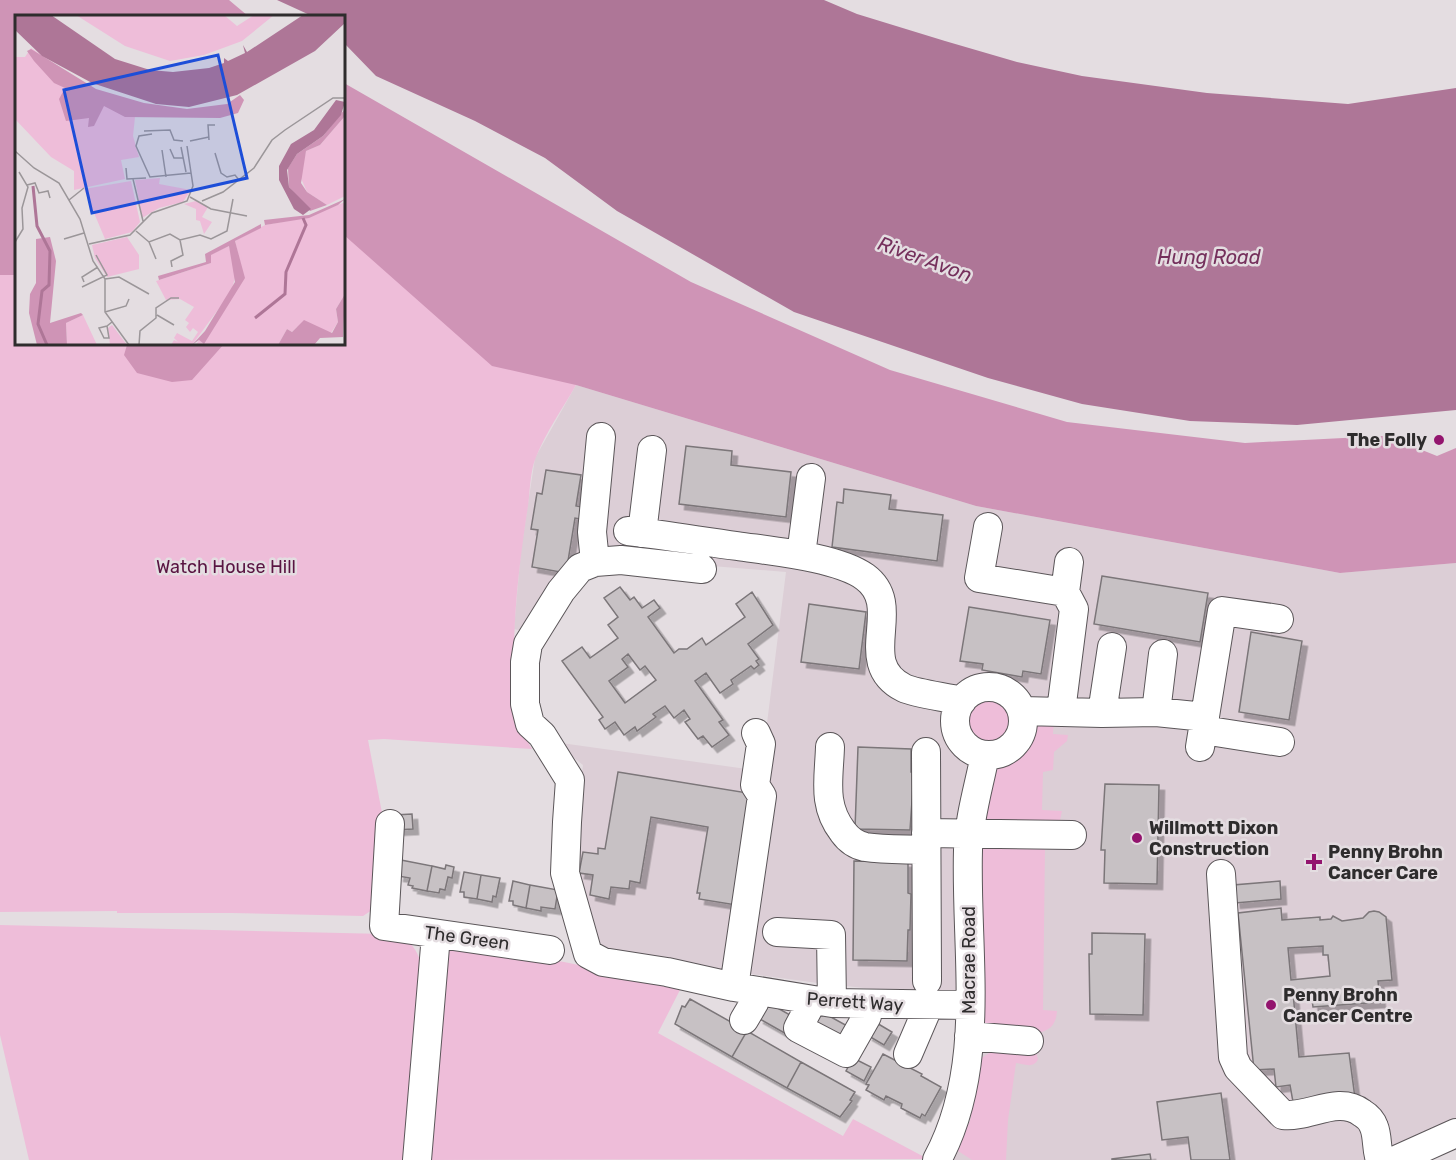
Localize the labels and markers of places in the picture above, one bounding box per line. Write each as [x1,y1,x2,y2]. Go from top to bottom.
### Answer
place label: The Folly [1347,429,1427,451]
marker: The Folly [1432,433,1446,447]
place label: Willmott Dixon Construction [1149,817,1278,860]
marker: Willmott Dixon Construction [1130,831,1144,845]
place label: Penny Brohn Cancer Care [1328,841,1443,884]
marker: Penny Brohn Cancer Care [1305,853,1323,871]
place label: Penny Brohn Cancer Centre [1283,984,1413,1027]
marker: Penny Brohn Cancer Centre [1264,998,1278,1012]

